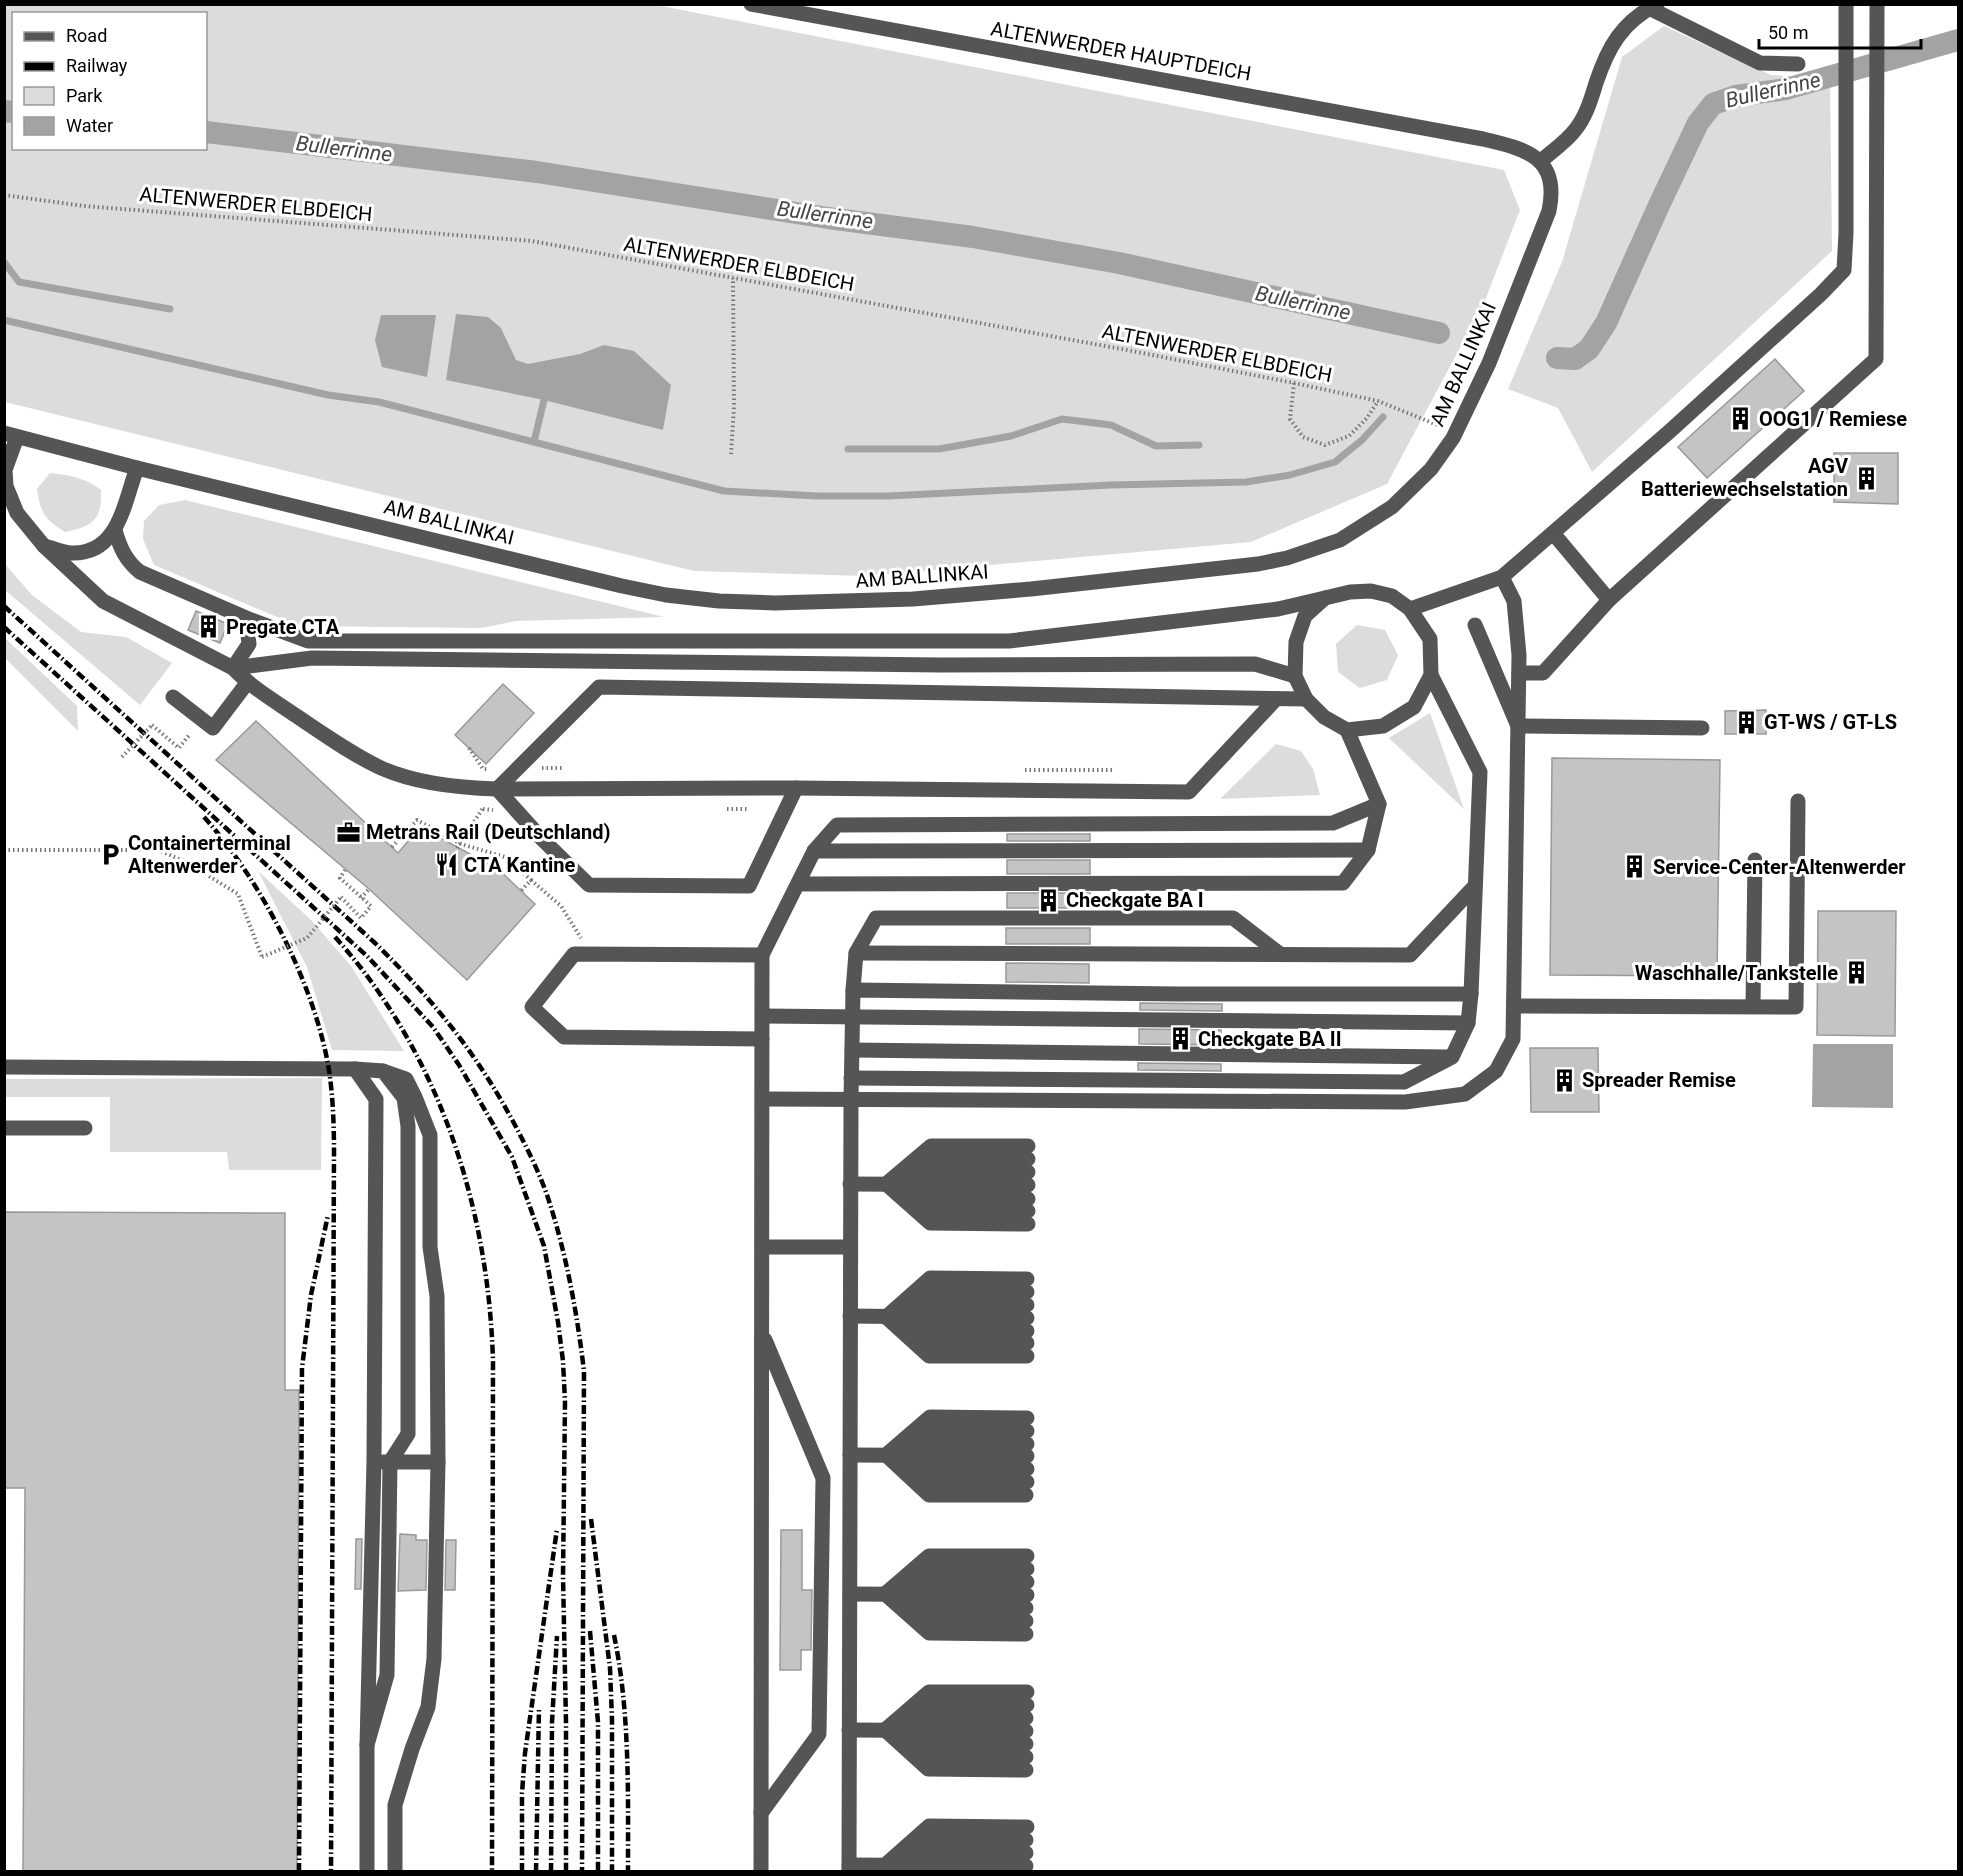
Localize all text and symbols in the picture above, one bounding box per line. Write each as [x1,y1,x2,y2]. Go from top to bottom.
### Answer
legend [12,12,207,150]
scale bar [1759,12,1921,50]
street label: ALTENWERDER HAUPTDEICH [989,16,1253,86]
text: 50 m [1768,22,1808,43]
text: Road [66,25,107,46]
text: Railway [66,55,128,76]
water label: Bullerrinne [1723,67,1823,113]
text: Park [66,85,103,106]
text: Water [66,115,113,136]
water label: Bullerrinne [295,131,394,167]
street label: ALTENWERDER ELBDEICH [139,182,373,226]
water label: Bullerrinne [775,196,875,234]
street label: ALTENWERDER ELBDEICH [622,232,856,296]
water label: Bullerrinne [1253,281,1353,325]
street label: AM BALLINKAI [1425,298,1501,430]
street label: ALTENWERDER ELBDEICH [1100,319,1334,387]
building icon: OOG1 / Remiese [1728,406,1754,432]
place label: OOG1 / Remiese [1759,407,1907,431]
place label: AGV Batteriewechselstation [1641,454,1849,501]
building icon: AGV Batteriewechselstation [1853,465,1879,491]
street label: AM BALLINKAI [381,494,517,550]
street label: AM BALLINKAI [855,559,989,593]
building icon: Pregate CTA [195,614,221,640]
place label: Pregate CTA [226,615,340,639]
building icon: GT-WS / GT-LS [1733,709,1759,735]
place label: GT-WS / GT-LS [1764,710,1897,734]
office icon: Metrans Rail (Deutschland) [335,819,361,845]
place label: Metrans Rail (Deutschland) [366,820,610,844]
place label: Containerterminal Altenwerder [128,831,291,878]
parking icon: Containerterminal Altenwerder [97,841,123,867]
restaurant icon: CTA Kantine [433,852,459,878]
place label: CTA Kantine [464,853,575,877]
building icon: Service-Center-Altenwerder [1622,854,1648,880]
place label: Service-Center-Altenwerder [1653,855,1906,879]
building icon: Checkgate BA I [1035,887,1061,913]
place label: Checkgate BA I [1066,888,1204,912]
building icon: Waschhalle/Tankstelle [1843,960,1869,986]
place label: Waschhalle/Tankstelle [1635,961,1838,985]
building icon: Checkgate BA II [1167,1026,1193,1052]
place label: Checkgate BA II [1198,1027,1342,1051]
building icon: Spreader Remise [1551,1067,1577,1093]
place label: Spreader Remise [1582,1068,1736,1092]

